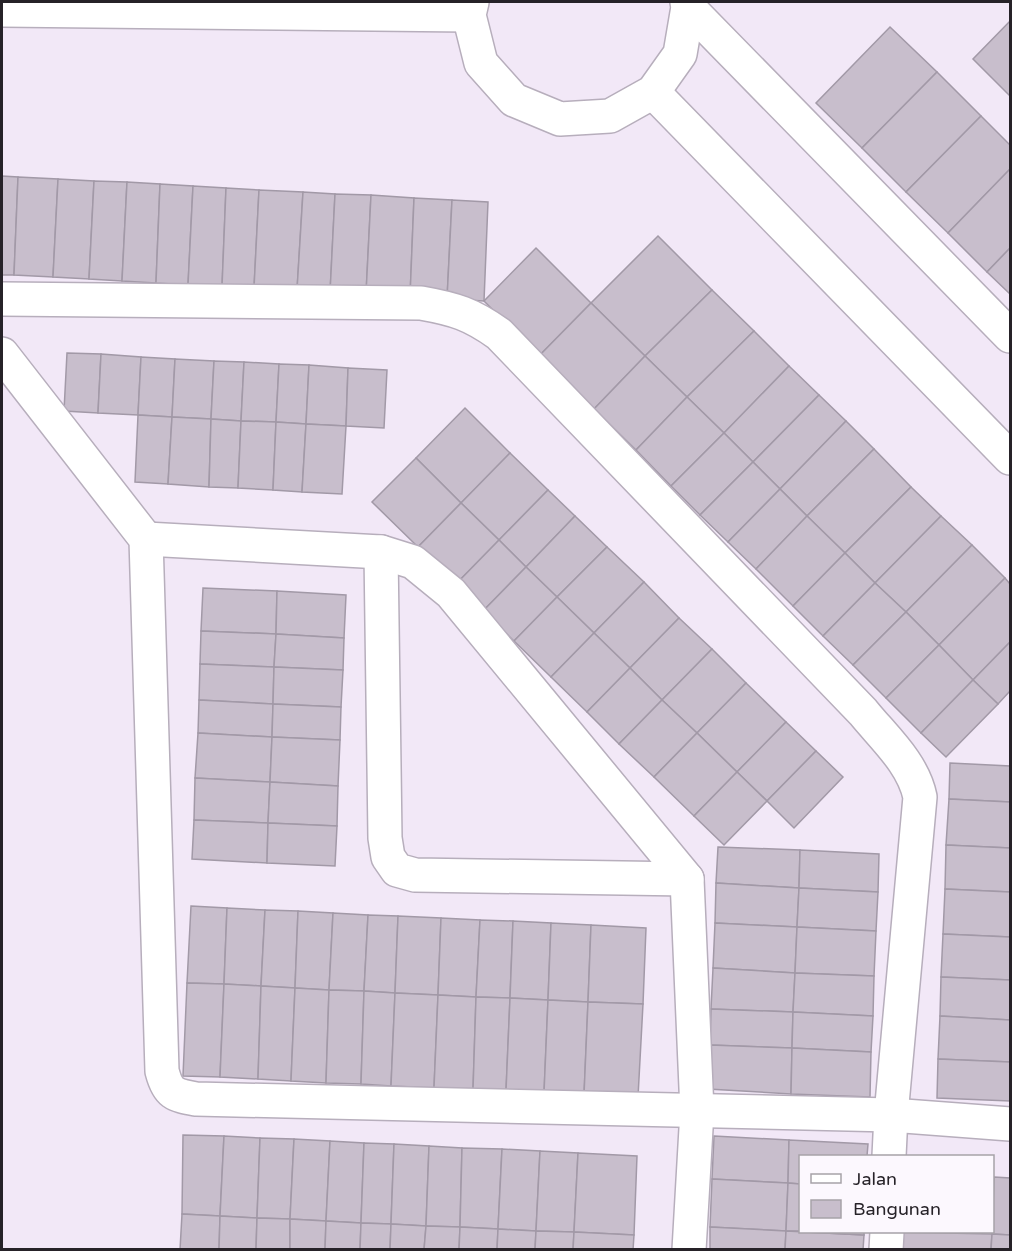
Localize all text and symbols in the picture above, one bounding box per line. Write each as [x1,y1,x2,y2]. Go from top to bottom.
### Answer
legend [799,1155,994,1233]
text: Jalan [853,1168,897,1190]
text: Bangunan [853,1198,941,1220]

